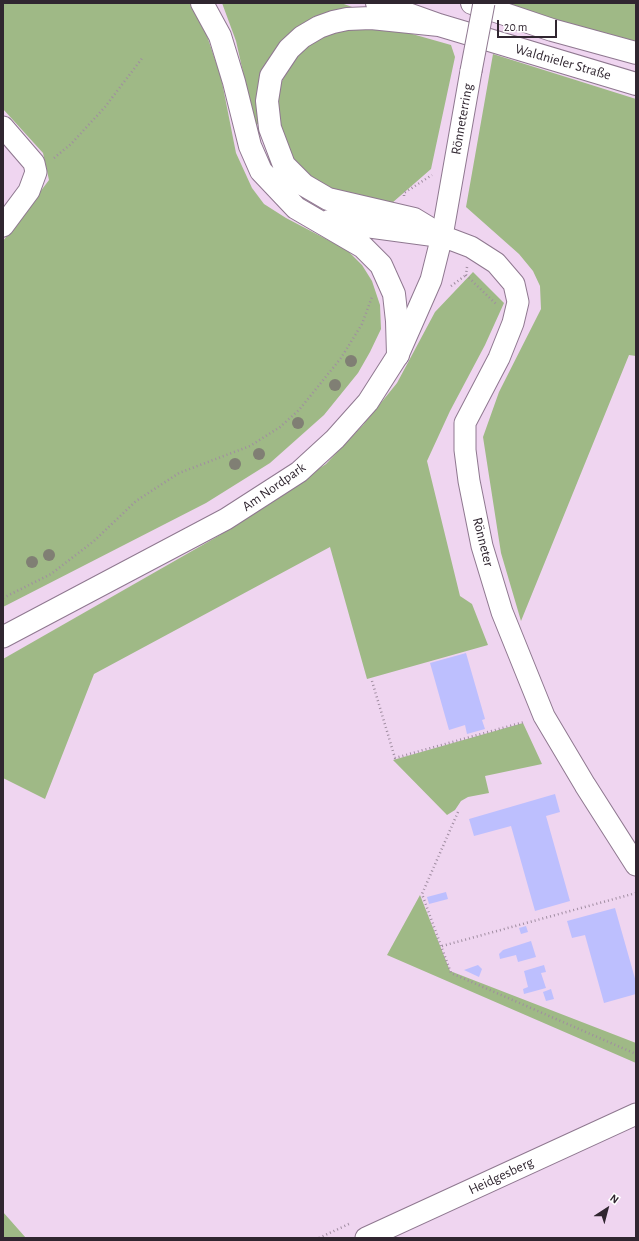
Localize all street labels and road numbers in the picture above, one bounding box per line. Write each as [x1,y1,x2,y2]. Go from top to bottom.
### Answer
street label: Waldnieler Straße [513,40,613,84]
street label: Rönneterring [447,82,477,156]
street label: Am Nordpark [239,459,309,515]
street label: Rönneter [469,516,497,568]
street label: Heidgesberg [466,1154,536,1198]

